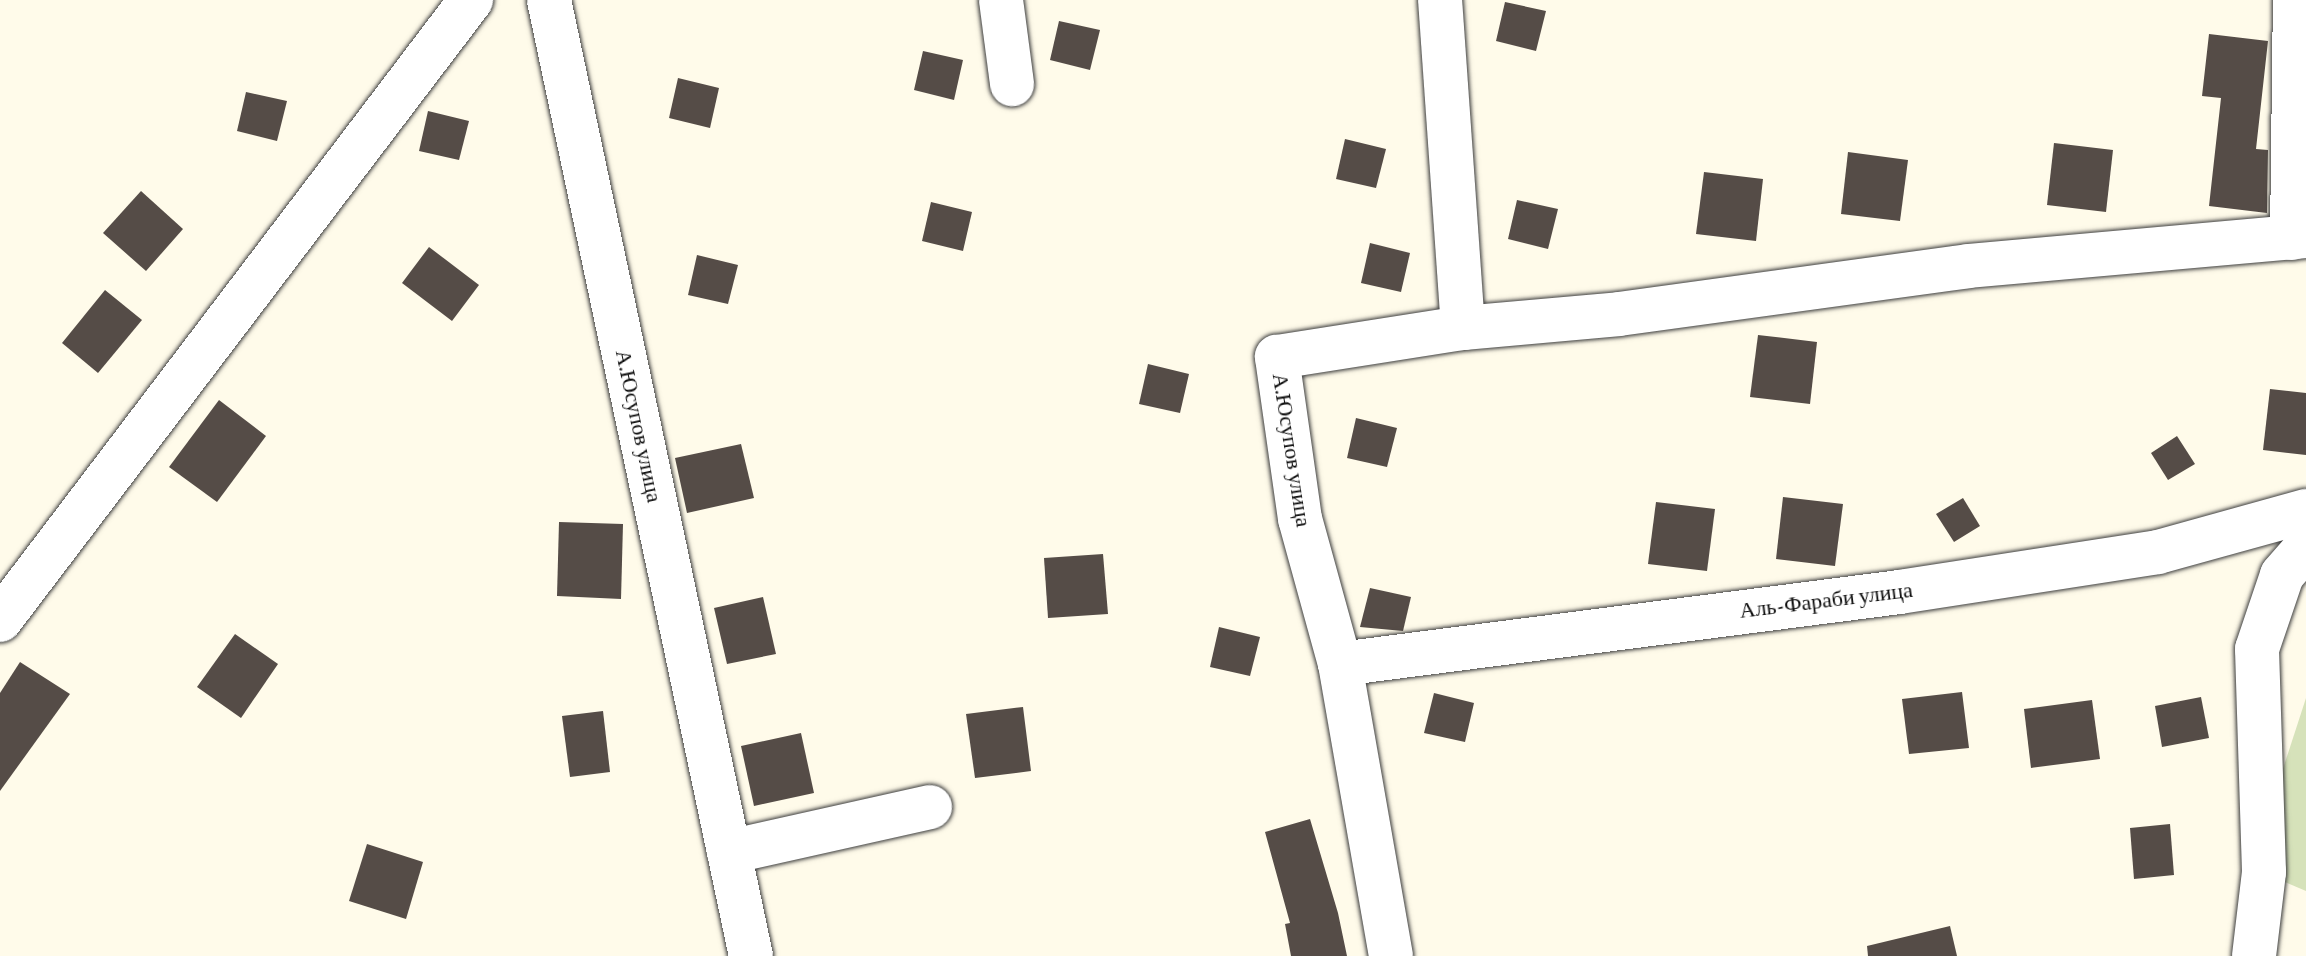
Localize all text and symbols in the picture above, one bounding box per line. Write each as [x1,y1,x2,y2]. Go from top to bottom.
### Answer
street label: А.Юсупов улица [610,347,668,505]
street label: А.Юсупов улица [1267,371,1317,529]
street label: Аль-Фараби улица [1738,576,1914,624]

